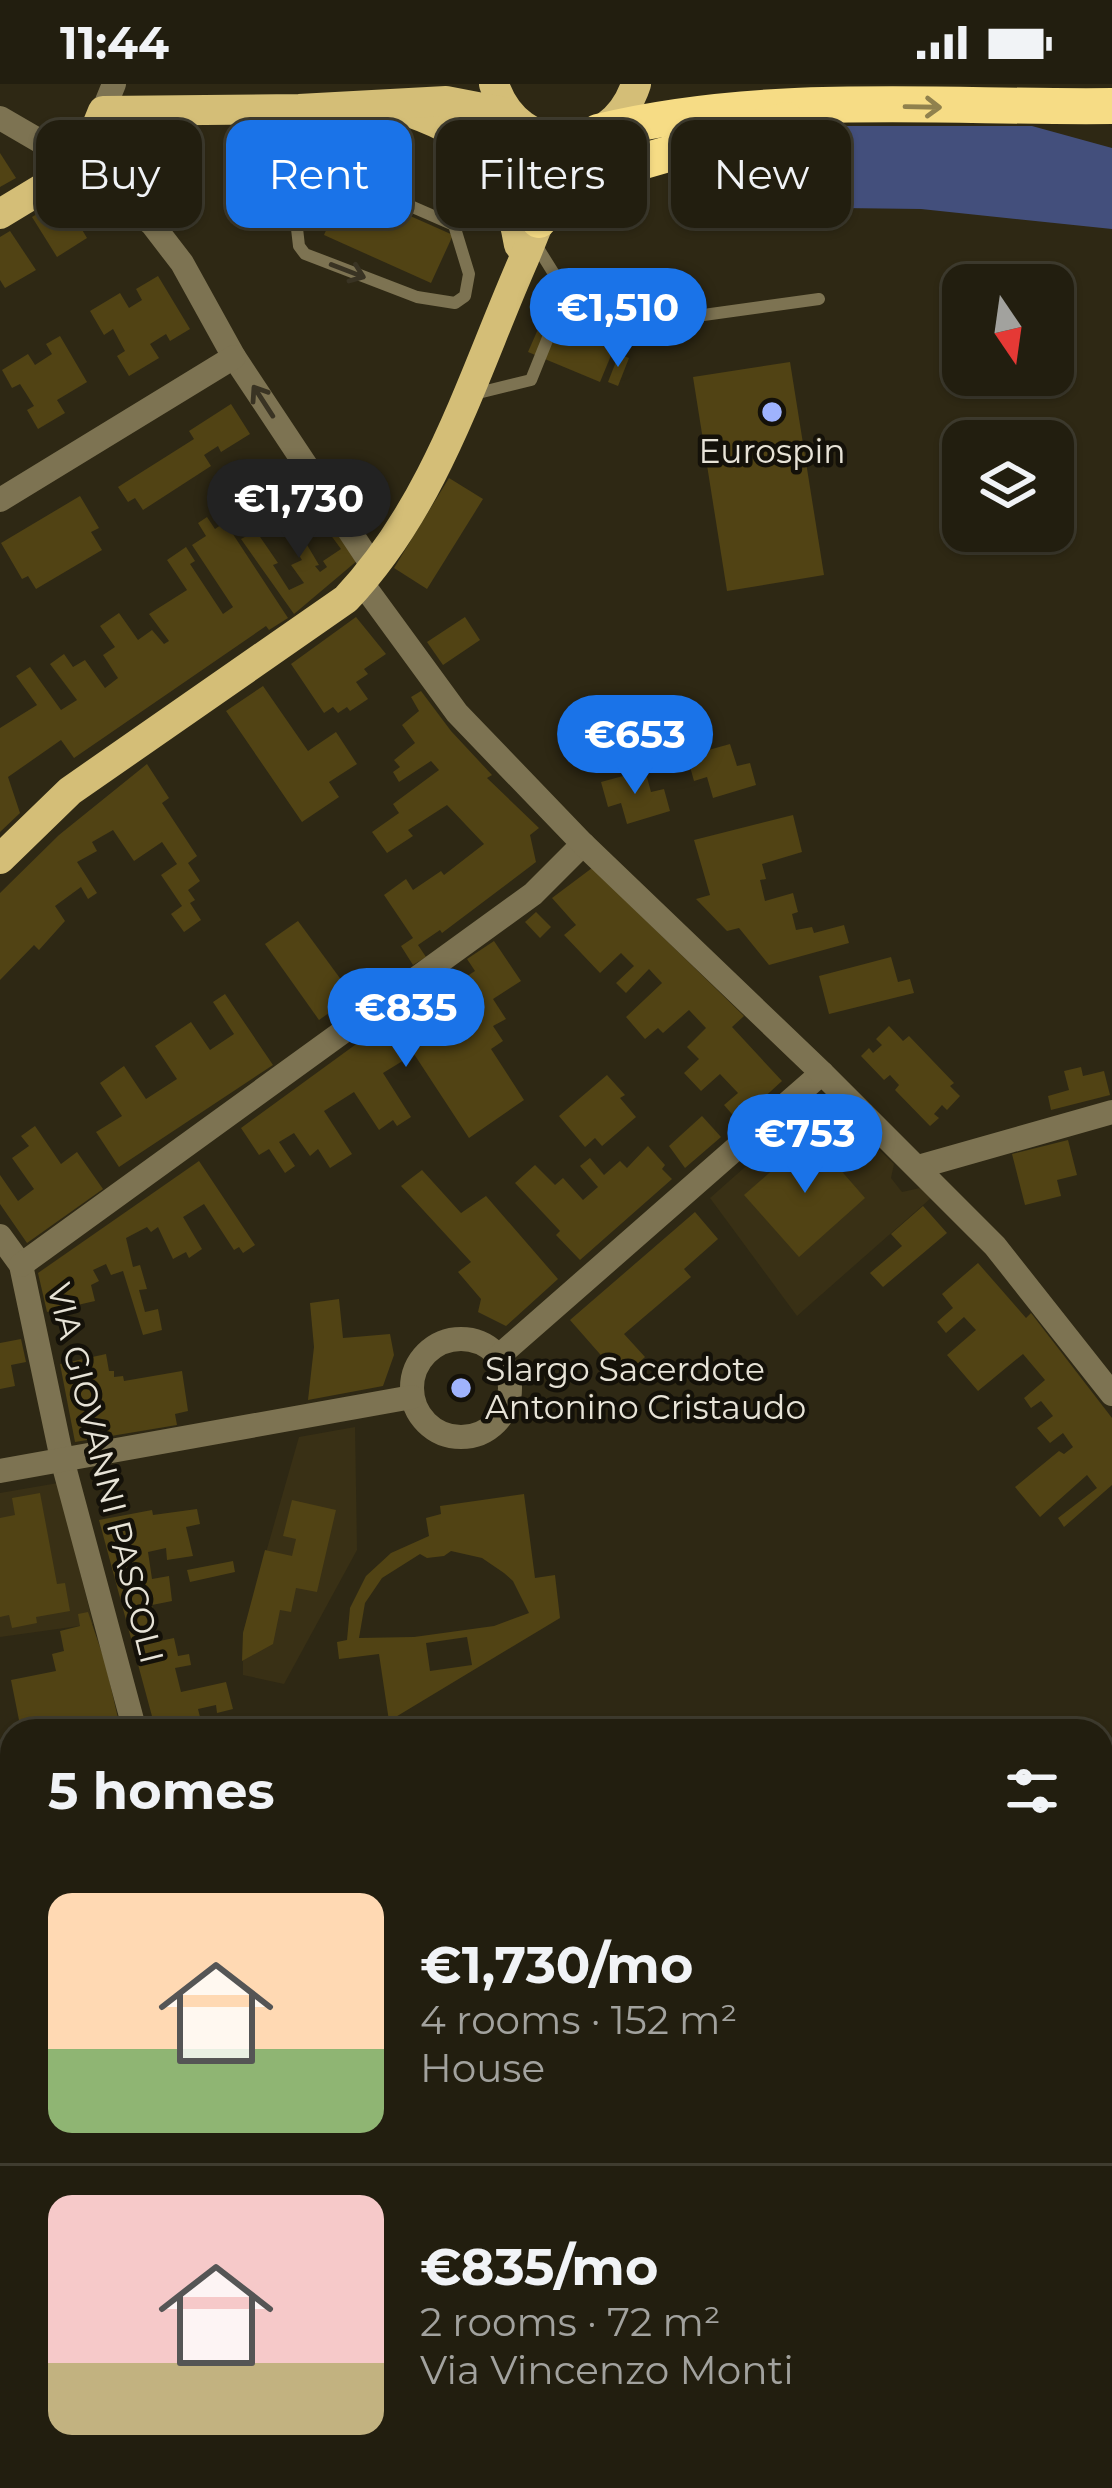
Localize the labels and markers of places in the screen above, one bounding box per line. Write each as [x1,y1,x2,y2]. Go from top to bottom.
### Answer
pin: €1,510 [520,268,716,370]
marker: Eurospin [759,399,785,425]
place label: Eurospin [698,431,846,471]
pin: €1,730 [201,459,397,561]
pin: €653 [564,695,706,797]
pin: €835 [335,968,477,1070]
pin: €753 [734,1094,876,1196]
place label: Slargo Sacerdote Antonino Cristaudo [485,1349,806,1427]
marker: Slargo Sacerdote Antonino Cristaudo [448,1375,474,1401]

